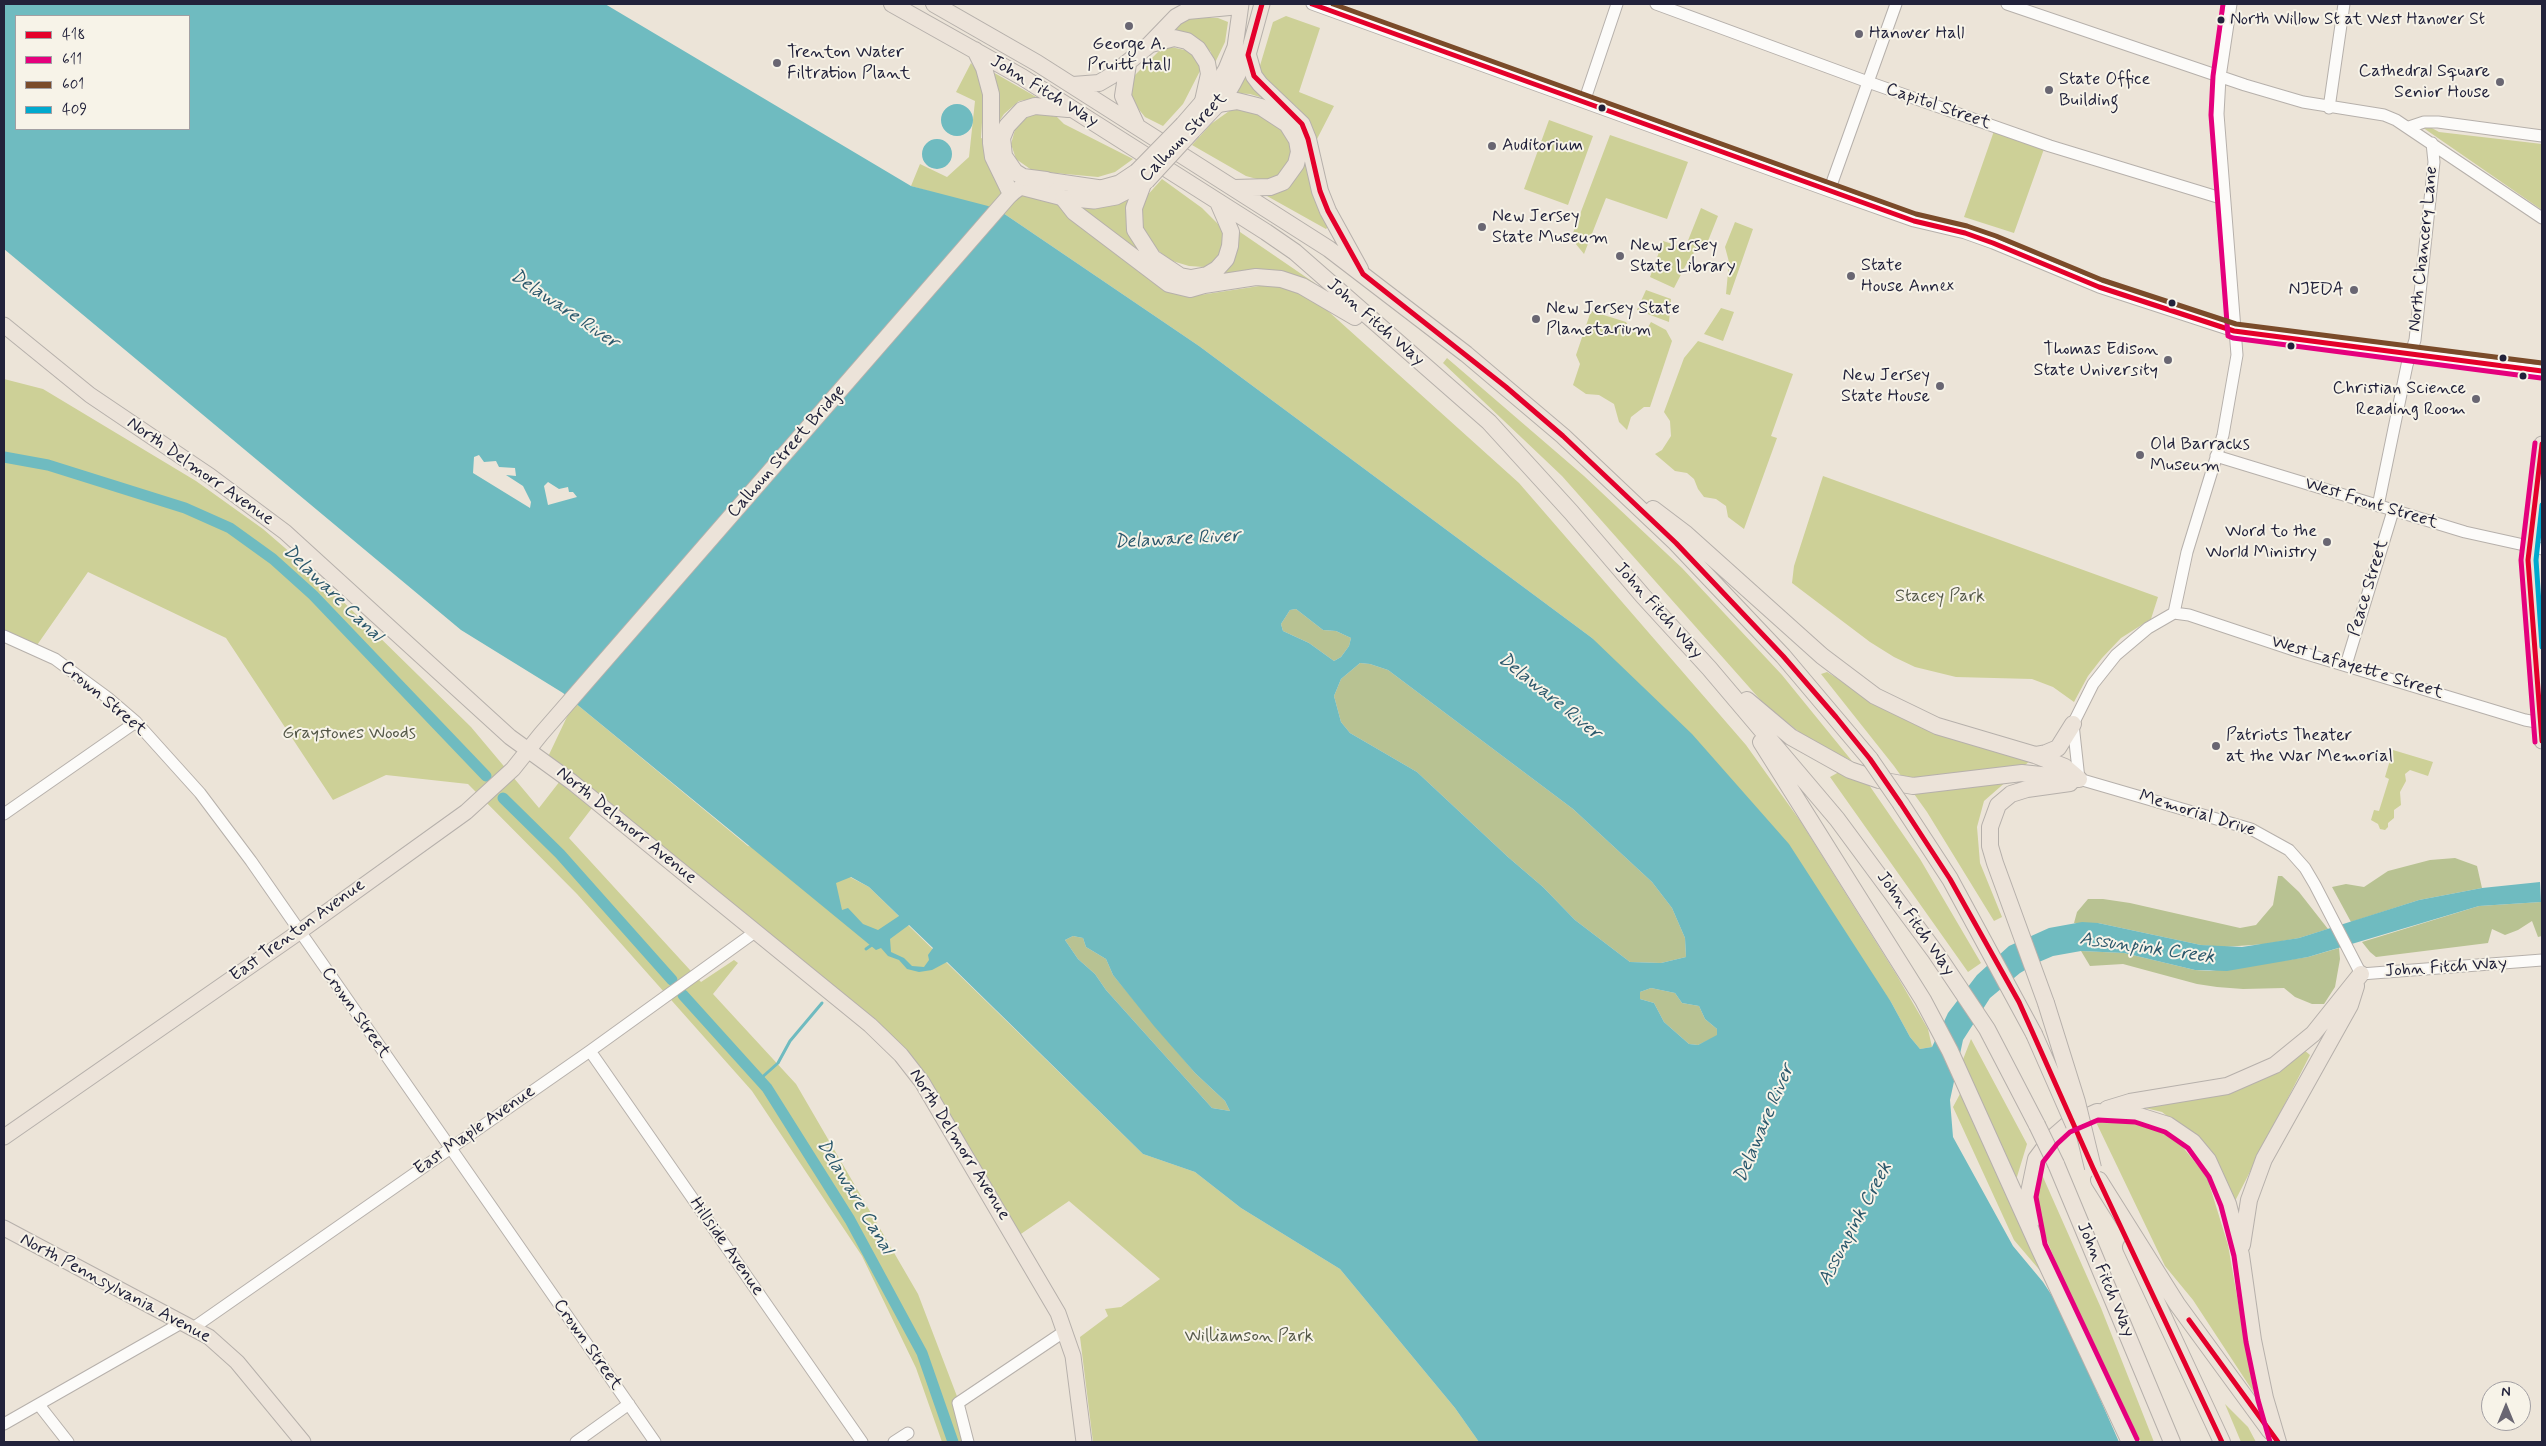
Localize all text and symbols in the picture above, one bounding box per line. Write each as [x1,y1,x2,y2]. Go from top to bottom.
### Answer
place label: North Willow St at West Hanover St [2230,10,2485,30]
legend [15,15,190,130]
marker: North Willow St at West Hanover St [2216,15,2226,25]
marker: George A. Pruitt Hall [1123,20,1135,32]
place label: Hanover Hall [1869,23,1964,45]
text: 418 [62,25,85,45]
marker: Hanover Hall [1853,28,1865,40]
place label: George A. Pruitt Hall [1087,34,1171,76]
place label: Trenton Water Filtration Plant [787,42,910,84]
text: 611 [62,50,82,70]
street label: John Fitch Way [986,51,1102,133]
marker: Trenton Water Filtration Plant [771,57,783,69]
place label: Cathedral Square Senior House [2359,61,2490,104]
place label: State Office Building [2059,69,2150,112]
text: 601 [62,75,84,95]
marker: Cathedral Square Senior House [2494,76,2506,88]
street label: Capitol Street [1883,79,1993,135]
marker: State Office Building [2043,84,2055,96]
street label: Calhoun Street [1136,89,1232,187]
text: 409 [62,100,87,120]
unlabelled marker [1597,103,1607,113]
place label: Auditorium [1502,135,1583,157]
marker: Auditorium [1486,140,1498,152]
street label: North Chancery Lane [2405,165,2443,333]
place label: New Jersey State Museum [1492,206,1608,248]
marker: New Jersey State Museum [1476,221,1488,233]
place label: New Jersey State Library [1630,235,1736,278]
marker: New Jersey State Library [1614,250,1626,262]
place label: State House Annex [1861,255,1954,298]
water label: Delaware River [505,265,623,355]
marker: State House Annex [1845,270,1857,282]
street label: John Fitch Way [1322,275,1428,371]
place label: NJEDA [2289,279,2344,301]
marker: NJEDA [2348,284,2360,296]
place label: New Jersey State Planetarium [1546,298,1680,340]
unlabelled marker [2167,298,2177,308]
marker: New Jersey State Planetarium [1530,313,1542,325]
place label: Thomas Edison State University [2033,339,2158,382]
unlabelled marker [2286,341,2296,351]
unlabelled marker [2498,353,2508,363]
marker: Thomas Edison State University [2162,354,2174,366]
place label: New Jersey State House [1841,365,1930,408]
unlabelled marker [2518,371,2528,381]
place label: Christian Science Reading Room [2332,378,2466,420]
marker: New Jersey State House [1934,380,1946,392]
street label: Calhoun Street Bridge [723,381,851,523]
marker: Christian Science Reading Room [2470,393,2482,405]
street label: North Delmorr Avenue [122,413,278,531]
place label: Old Barracks Museum [2150,434,2250,476]
marker: Old Barracks Museum [2134,449,2146,461]
street label: West Front Street [2302,474,2440,534]
place label: Word to the World Ministry [2205,521,2317,564]
water label: Delaware River [1114,525,1240,555]
marker: Word to the World Ministry [2321,536,2333,548]
street label: Peace Street [2344,537,2394,639]
water label: Delaware Canal [277,541,387,647]
street label: John Fitch Way [1609,558,1707,664]
park label: Stacey Park [1895,586,1985,608]
street label: West Lafayette Street [2268,632,2446,704]
water label: Delaware River [1493,649,1605,745]
street label: Crown Street [55,657,151,741]
park label: Graystones Woods [282,723,416,745]
place label: Patriots Theater at the War Memorial [2226,725,2393,768]
marker: Patriots Theater at the War Memorial [2210,740,2222,752]
street label: North Delmorr Avenue [551,763,701,889]
street label: Memorial Drive [2136,786,2258,842]
street label: John Fitch Way [1871,868,1959,980]
street label: East Trenton Avenue [226,875,370,987]
water label: Assunpink Creek [2078,928,2216,970]
street label: John Fitch Way [2384,953,2508,983]
street label: Crown Street [316,963,394,1063]
water label: Delaware River [1730,1062,1800,1186]
street label: North Delmorr Avenue [904,1065,1014,1225]
street label: East Maple Avenue [410,1081,540,1181]
water label: Delaware Canal [811,1135,897,1259]
water label: Assunpink Creek [1814,1159,1898,1289]
street label: Hillside Avenue [684,1194,768,1300]
street label: John Fitch Way [2071,1219,2139,1341]
street label: North Pennsylvania Avenue [16,1229,214,1349]
street label: Crown Street [548,1295,626,1395]
park label: Williamson Park [1184,1326,1314,1348]
north arrow [2481,1381,2531,1431]
text: N [2501,1383,2511,1401]

